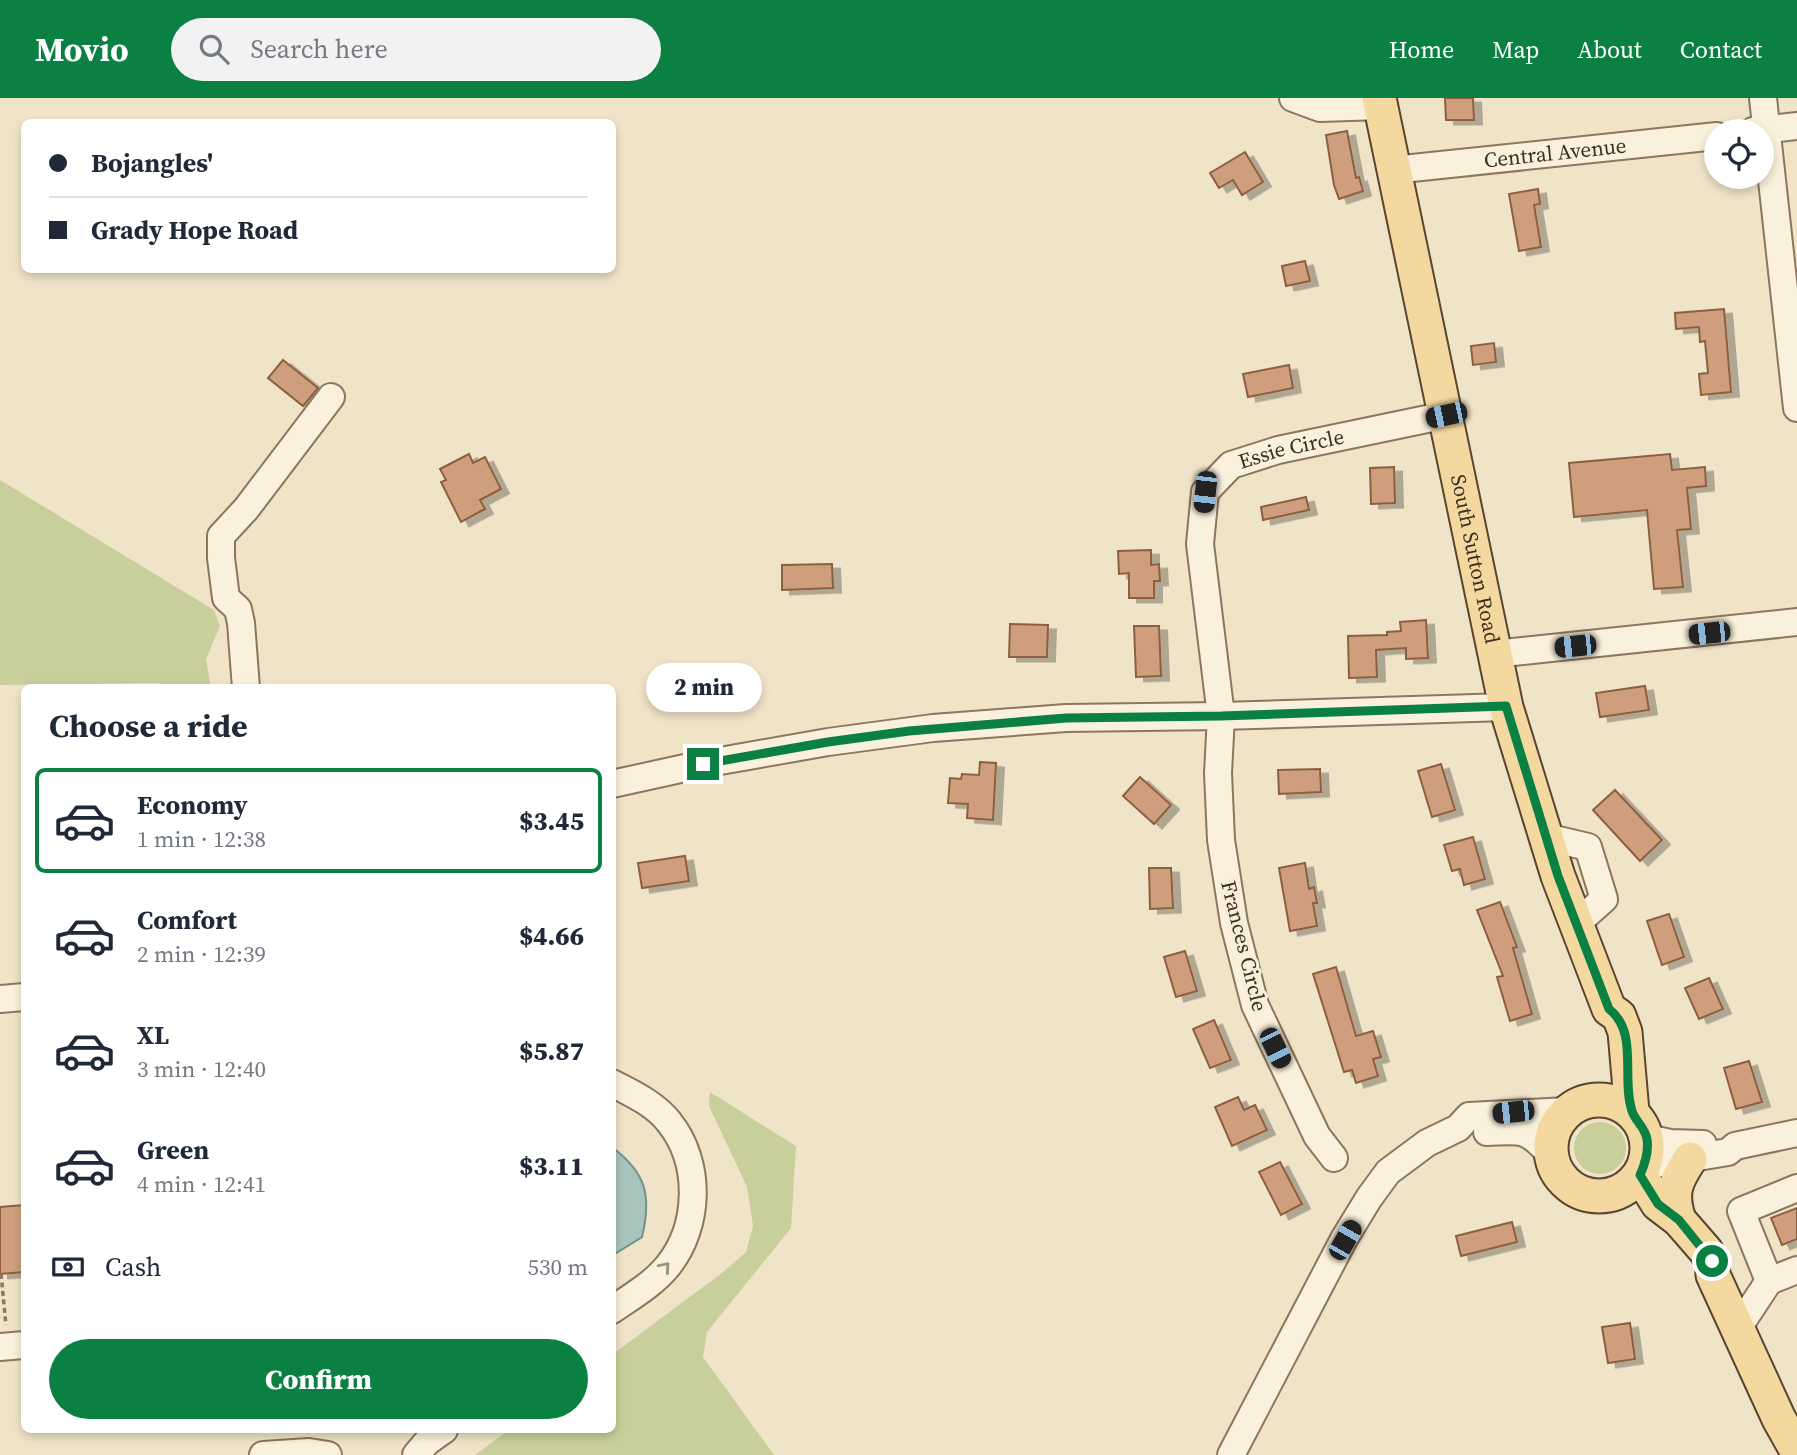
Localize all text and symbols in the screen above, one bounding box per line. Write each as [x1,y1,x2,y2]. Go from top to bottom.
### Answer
search box [171,18,661,81]
text: Movio [35,27,129,72]
icon: search [195,30,233,68]
text: Search here [251,31,388,67]
text: Home [1389,33,1454,66]
text: Map [1492,33,1539,66]
text: About [1577,33,1642,66]
text: Contact [1680,33,1762,66]
map controls [1704,119,1774,189]
button: locate [1704,119,1774,189]
street label: Central Avenue [1482,131,1628,174]
text: Bojangles' [91,145,213,181]
text: Grady Hope Road [91,212,298,248]
car [1424,400,1469,430]
street label: Essie Circle [1234,422,1347,476]
car [1193,470,1218,514]
street label: South Sutton Road [1444,472,1507,646]
car [1688,620,1731,646]
car [1554,633,1597,659]
callout: 2 min [645,662,761,712]
text: 2 min [674,671,734,703]
text: Choose a ride [49,704,248,748]
route end [687,748,719,780]
text: Economy [137,787,248,823]
icon: car [53,789,116,852]
text: $3.45 [519,803,584,839]
text: 1 min · 12:38 [137,823,266,855]
street label: Frances Circle [1214,877,1275,1014]
text: Comfort [137,902,237,938]
icon: car [53,904,116,967]
text: $4.66 [519,918,584,954]
text: 2 min · 12:39 [137,938,266,970]
text: XL [137,1017,169,1053]
icon: car [53,1019,116,1082]
car [1257,1025,1294,1071]
text: $5.87 [519,1033,584,1069]
text: 3 min · 12:40 [137,1053,266,1085]
car [1492,1099,1535,1125]
text: Green [137,1132,209,1168]
icon: car [53,1134,116,1197]
text: $3.11 [519,1148,584,1184]
text: 4 min · 12:41 [137,1168,266,1200]
car [1326,1217,1365,1263]
route start [1696,1245,1728,1277]
icon: cash [49,1248,87,1286]
text: Cash [105,1249,161,1285]
text: 530 m [527,1251,588,1283]
one-way arrow [657,1262,670,1275]
button: Confirm [49,1339,588,1419]

